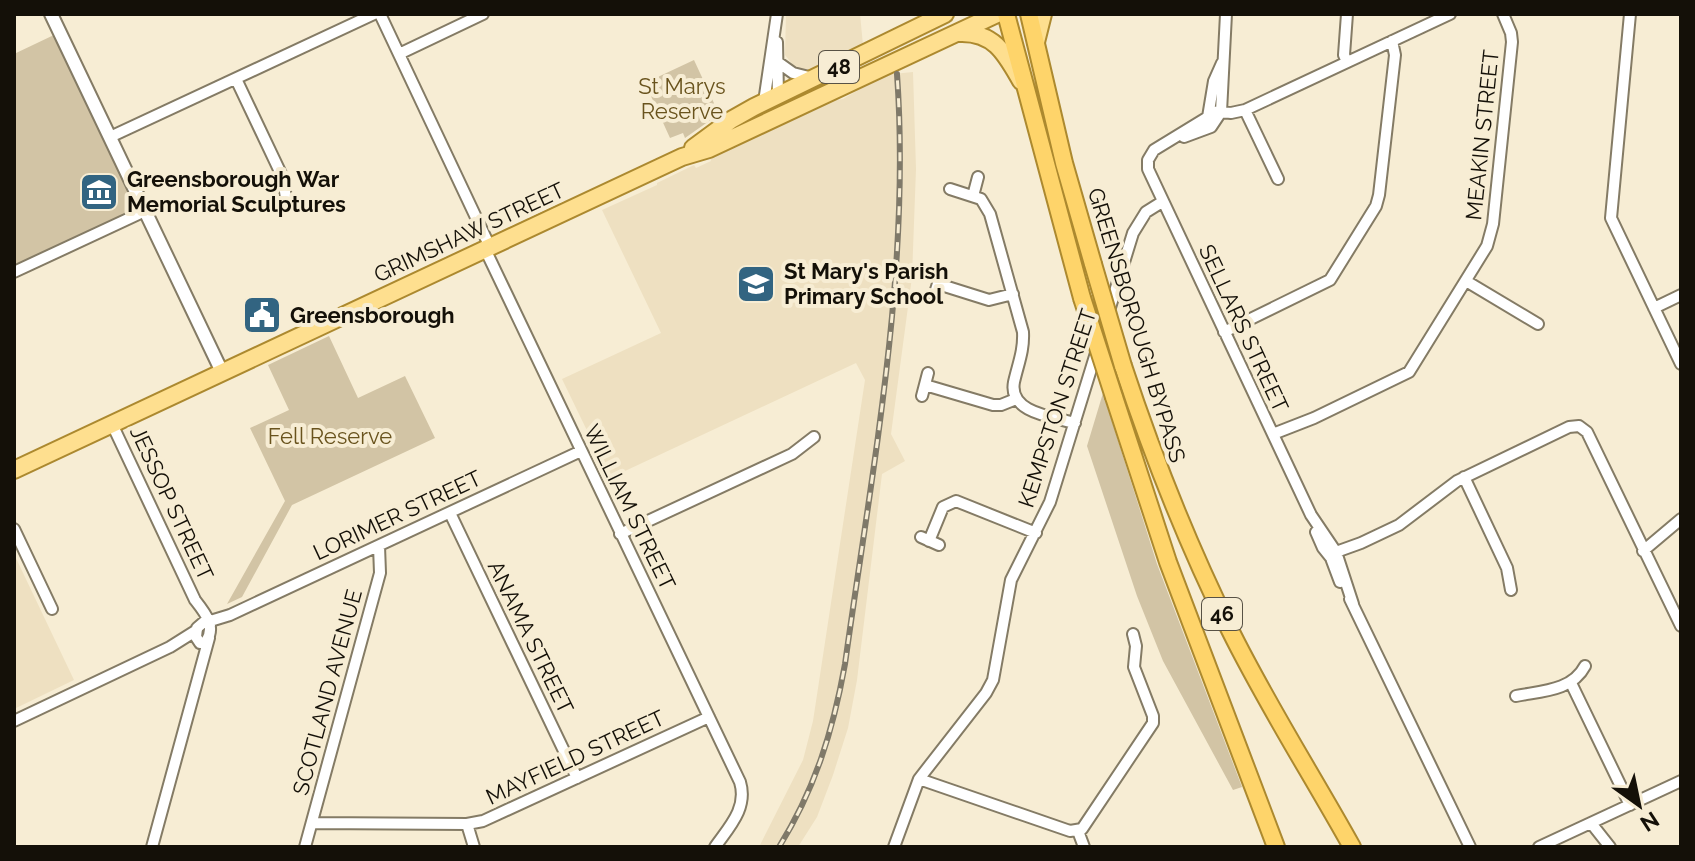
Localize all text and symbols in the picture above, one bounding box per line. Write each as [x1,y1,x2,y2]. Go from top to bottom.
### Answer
street label: MEAKIN STREET [1460,48,1504,221]
road number: 48 [819,51,859,83]
park label: St Marys Reserve [638,73,726,124]
place label: Greensborough War Memorial Sculptures [127,166,346,217]
museum icon: Greensborough War Memorial Sculptures [78,171,120,213]
street label: GRIMSHAW STREET [370,176,569,288]
street label: GREENSBOROUGH BYPASS [1083,185,1191,465]
street label: SELLARS STREET [1194,240,1294,416]
place label: St Mary's Parish Primary School [784,258,949,309]
school or university icon: St Mary's Parish Primary School [735,263,777,305]
public building icon: Greensborough [241,294,283,336]
place label: Greensborough [290,302,455,328]
street label: KEMPSTON STREET [1013,305,1102,511]
street label: WILLIAM STREET [579,420,682,594]
street label: JESSOP STREET [125,422,219,585]
park label: Fell Reserve [268,423,392,449]
street label: LORIMER STREET [309,464,486,565]
street label: ANAMA STREET [483,556,580,718]
street label: SCOTLAND AVENUE [287,586,367,798]
road number: 46 [1202,598,1242,630]
street label: MAYFIELD STREET [482,704,669,810]
north arrow [1599,765,1679,845]
text: N [1636,806,1664,837]

